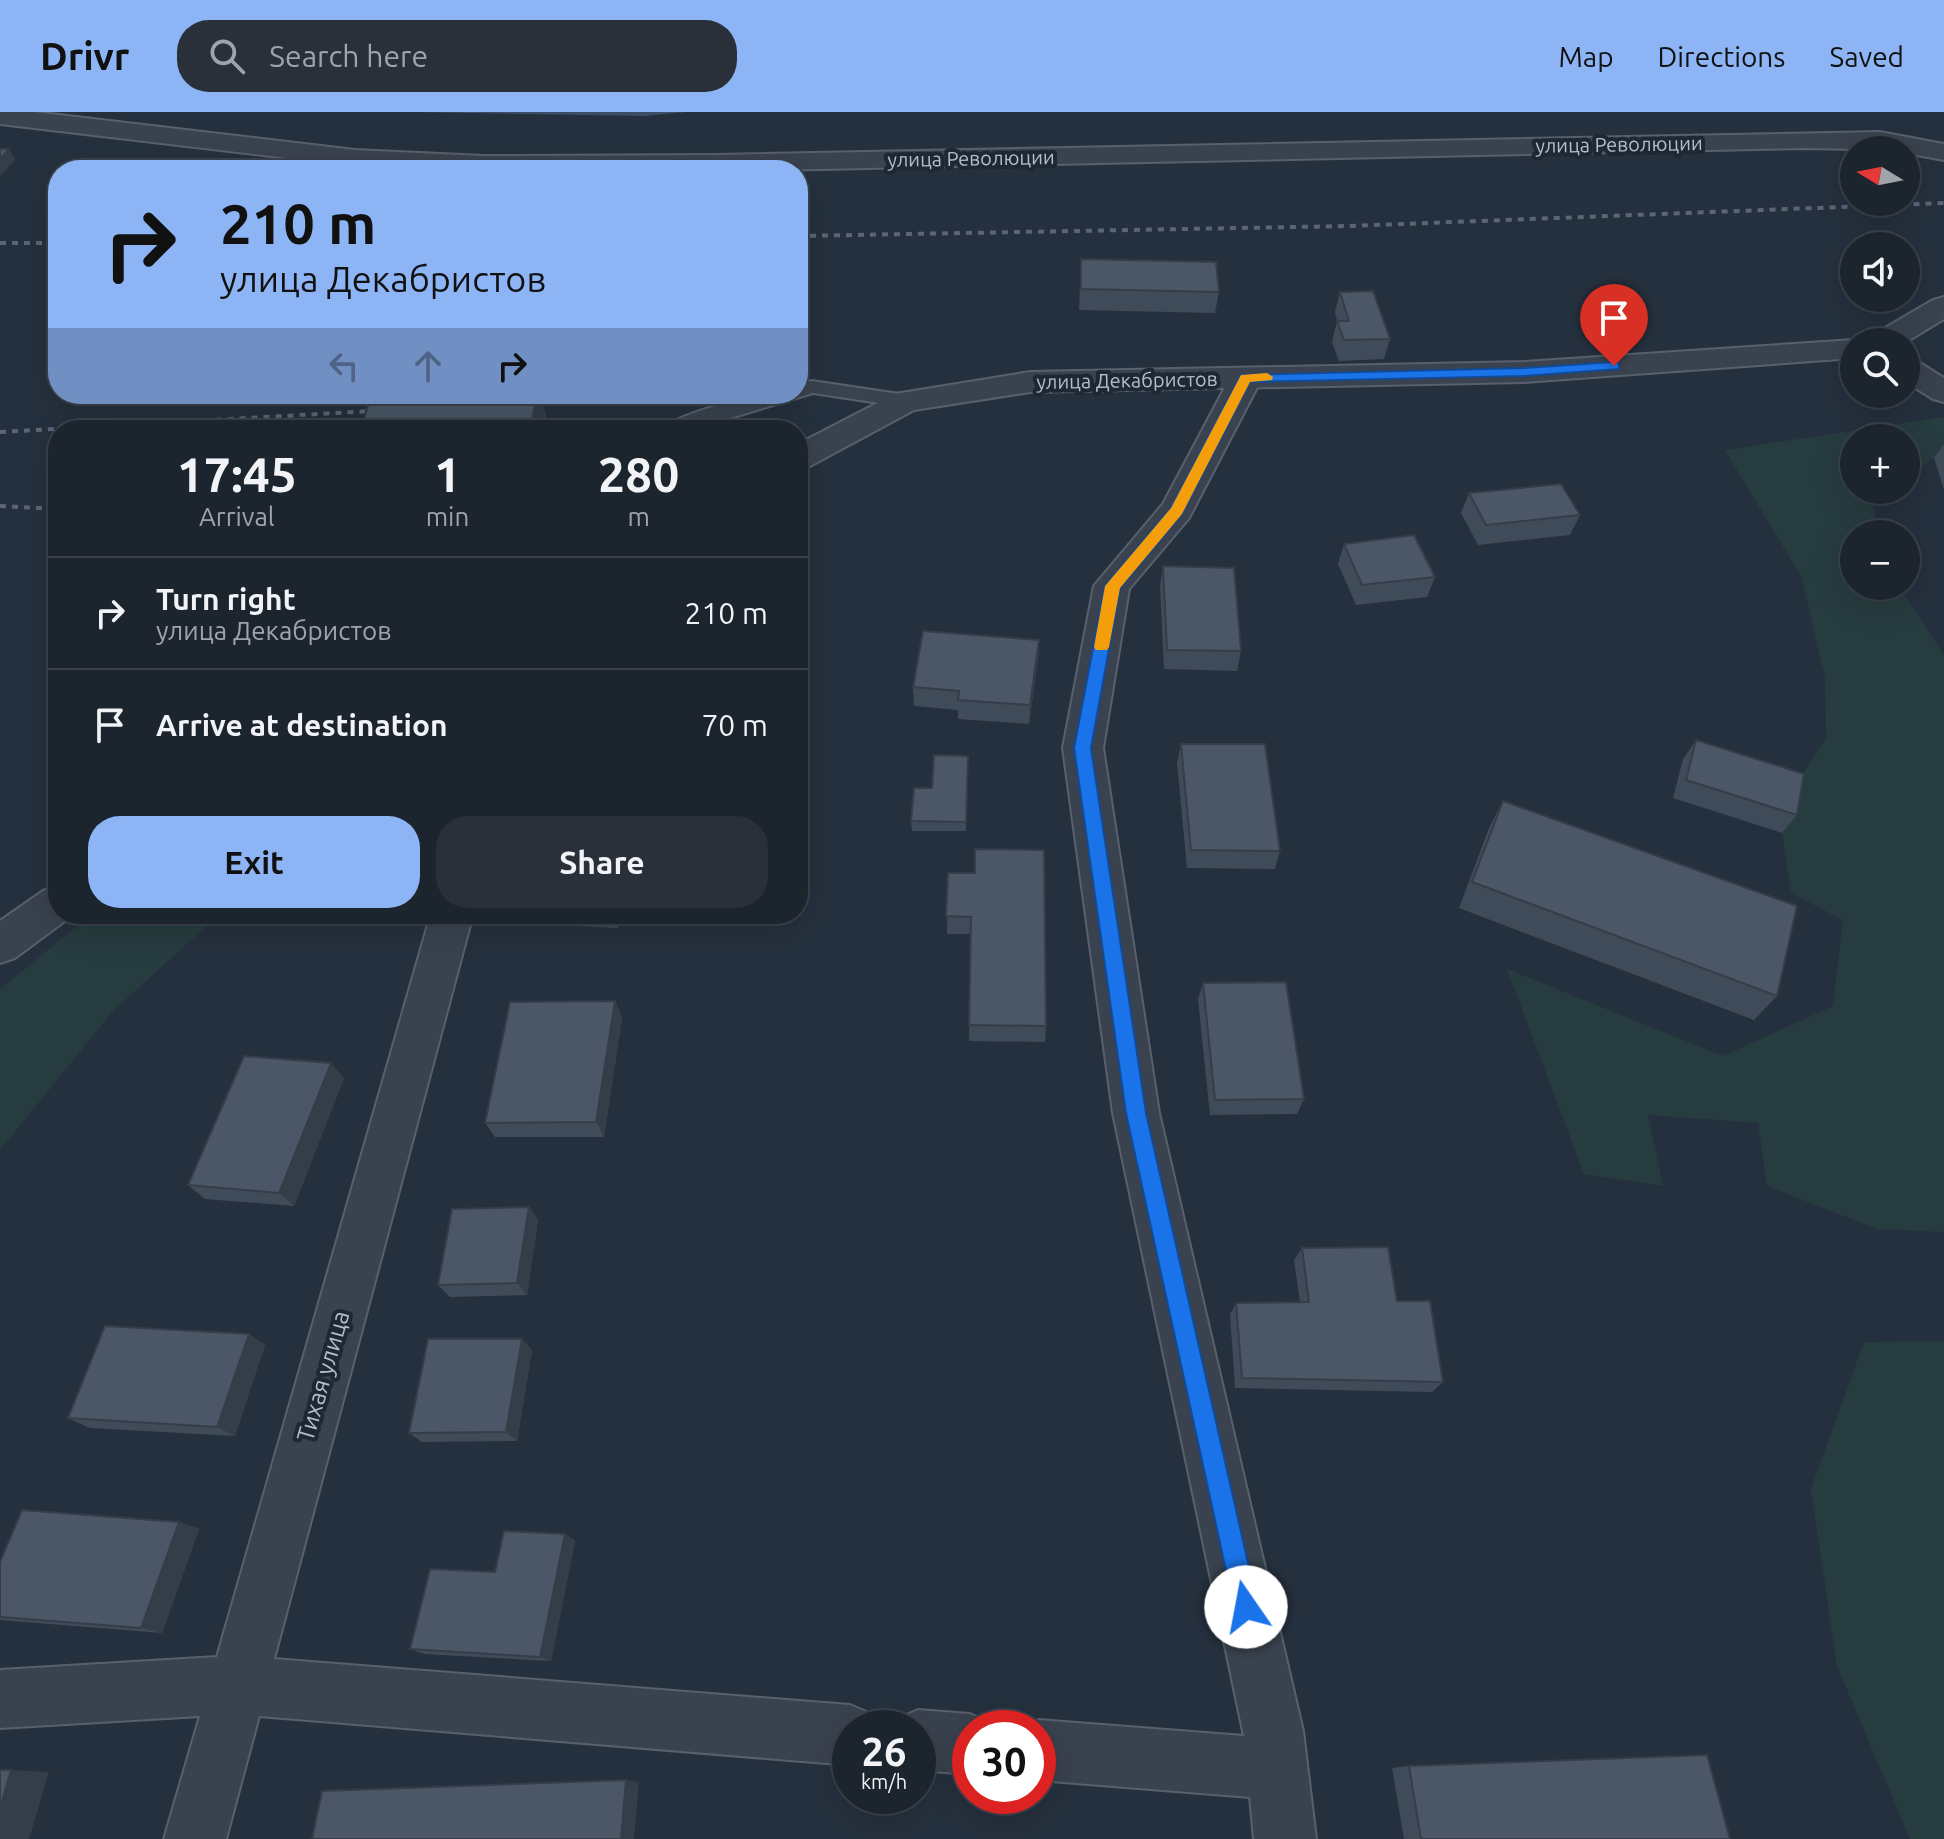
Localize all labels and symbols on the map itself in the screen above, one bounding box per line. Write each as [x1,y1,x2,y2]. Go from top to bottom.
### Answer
street label: улица Революции [1535,131,1703,157]
north arrow [1840,136,1920,216]
street label: улица Революции [887,145,1055,171]
pin [1580,284,1648,366]
street label: улица Декабристов [1036,367,1218,393]
street label: Тихая улица [291,1307,355,1445]
position arrow [1204,1565,1288,1649]
speed limit sign: 30 [952,1710,1056,1814]

